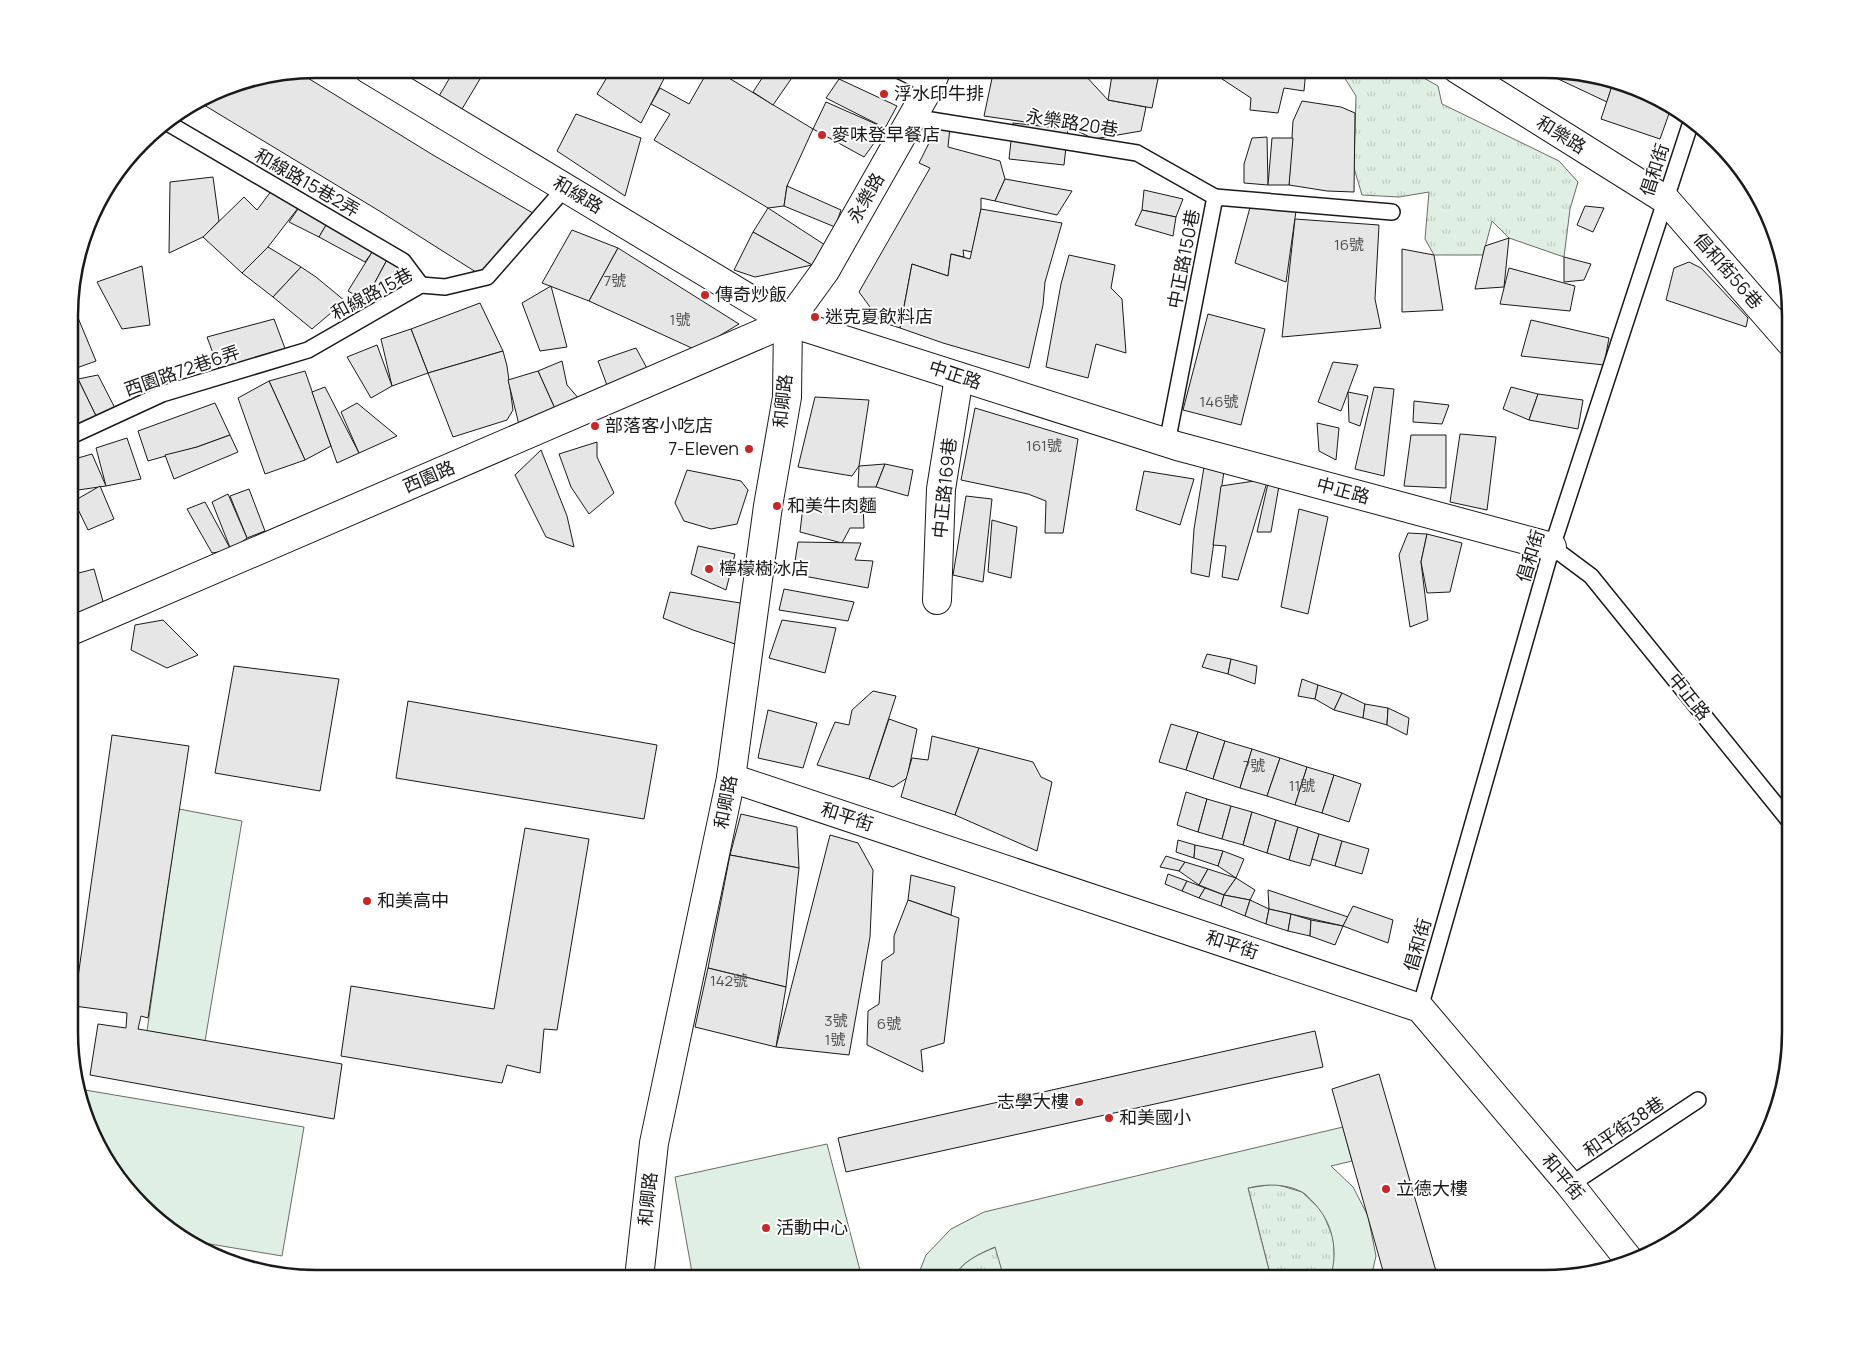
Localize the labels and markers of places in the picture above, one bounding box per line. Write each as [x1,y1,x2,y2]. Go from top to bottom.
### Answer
place label: 浮水印牛排 [894,81,984,105]
marker: 浮水印牛排 [878,88,890,100]
place label: 麥味登早餐店 [832,122,940,146]
marker: 麥味登早餐店 [816,129,828,141]
place label: 傳奇炒飯 [715,282,787,306]
marker: 傳奇炒飯 [699,289,711,301]
place label: 迷克夏飲料店 [825,304,933,328]
marker: 迷克夏飲料店 [809,311,821,323]
place label: 部落客小吃店 [605,413,713,437]
marker: 部落客小吃店 [589,420,601,432]
place label: 7-Eleven [668,436,739,460]
marker: 7-Eleven [743,443,755,455]
place label: 和美牛肉麵 [787,493,877,517]
marker: 和美牛肉麵 [771,500,783,512]
place label: 檸檬樹冰店 [719,556,809,580]
marker: 檸檬樹冰店 [703,563,715,575]
place label: 和美高中 [377,888,449,912]
marker: 和美高中 [361,895,373,907]
place label: 志學大樓 [997,1089,1069,1113]
marker: 志學大樓 [1073,1096,1085,1108]
place label: 和美國小 [1119,1105,1191,1129]
marker: 和美國小 [1103,1112,1115,1124]
place label: 立德大樓 [1396,1176,1468,1200]
marker: 立德大樓 [1380,1183,1392,1195]
place label: 活動中心 [776,1215,848,1239]
marker: 活動中心 [760,1222,772,1234]

